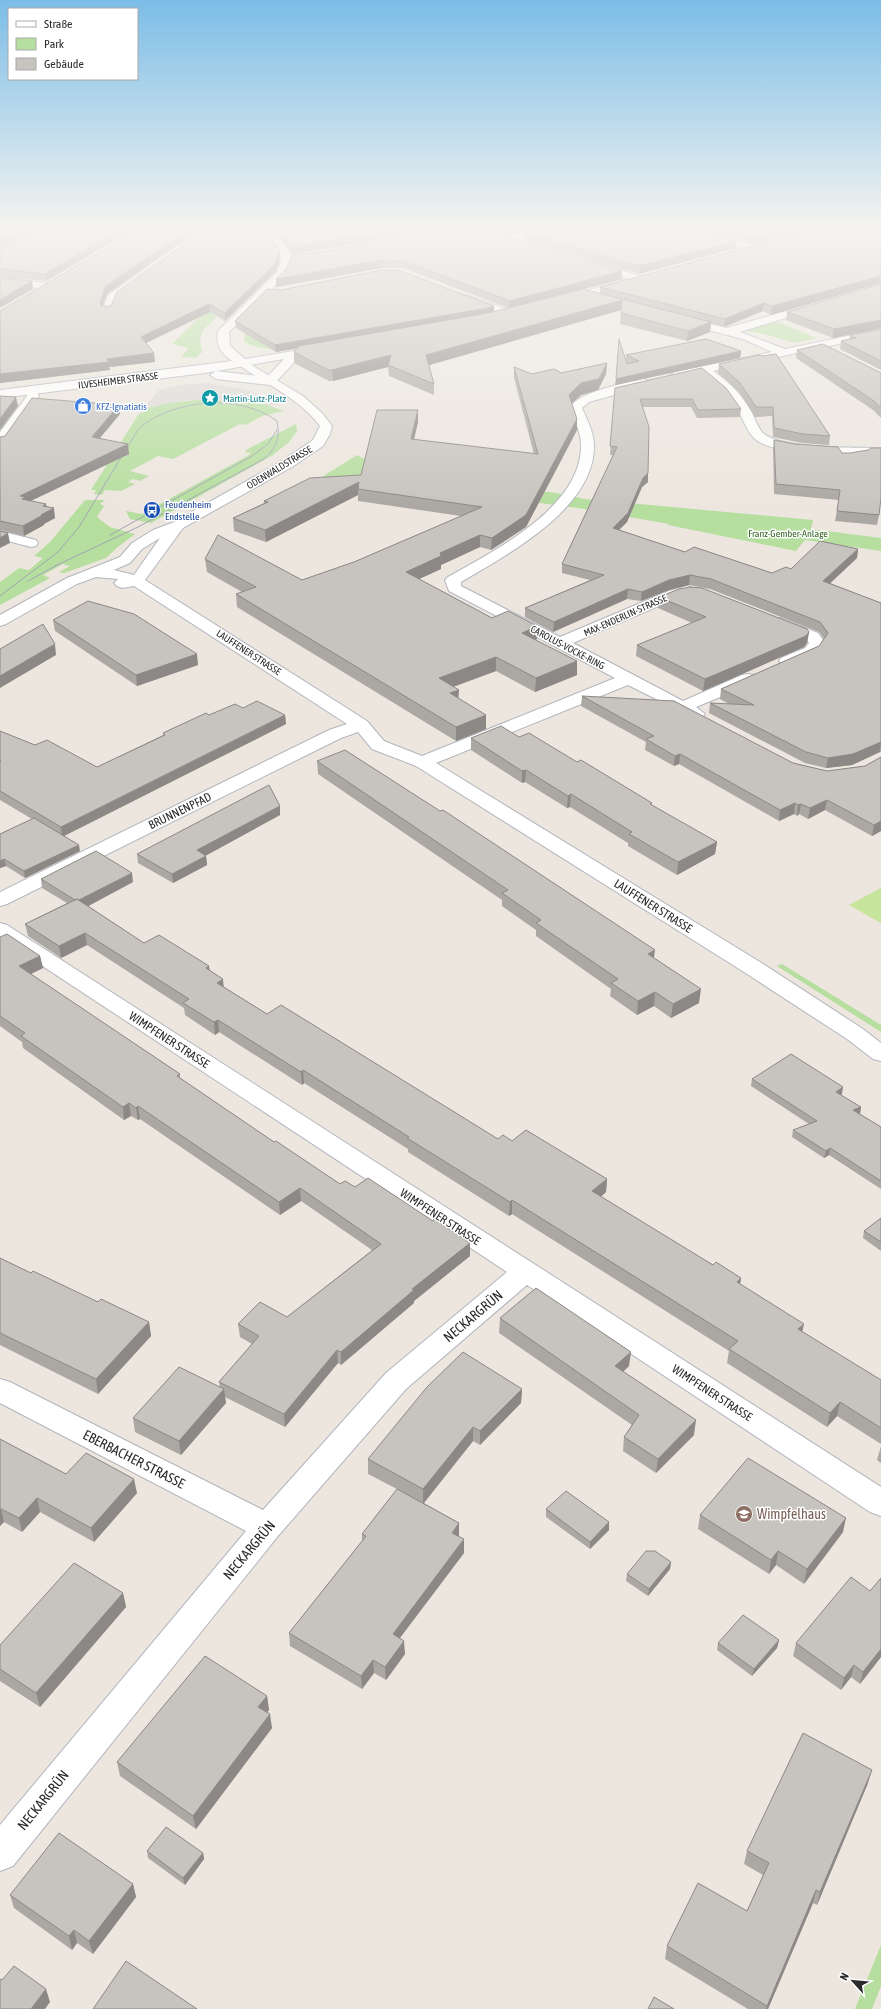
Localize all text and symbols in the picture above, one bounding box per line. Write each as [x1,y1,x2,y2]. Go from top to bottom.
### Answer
legend [8,8,138,80]
text: Straße [44,17,72,31]
text: Park [44,37,65,51]
text: Gebäude [44,57,84,71]
street label: ILVESHEIMER STRASSE [78,370,159,391]
place icon: Martin-Lutz-Platz [200,388,220,408]
place label: Martin-Lutz-Platz [223,393,286,404]
shop icon: KFZ-Ignatiatis [73,396,93,416]
place label: KFZ-Ignatiatis [96,401,147,412]
street label: ODENWALDSTRASSE [245,443,315,491]
place label: Feudenheim Endstelle [165,499,211,522]
bus stop icon: Feudenheim Endstelle [142,500,162,520]
park label: Franz-Gember-Anlage [748,528,828,539]
street label: MAX-ENDERLIN-STRASSE [582,592,669,639]
street label: CAROLUS-VOCKE-RING [529,623,607,672]
street label: LAUFFENER STRASSE [214,627,284,678]
street label: BRUNNENPFAD [146,790,214,832]
street label: LAUFFENER STRASSE [611,876,695,936]
street label: WIMPFENER STRASSE [126,1009,212,1071]
street label: WIMPFENER STRASSE [397,1186,483,1248]
street label: NECKARGRÜN [440,1287,506,1345]
street label: WIMPFENER STRASSE [669,1362,755,1424]
street label: EBERBACHER STRASSE [80,1426,188,1492]
school or university icon: Wimpfelhaus [734,1504,754,1524]
place label: Wimpfelhaus [757,1506,826,1522]
street label: NECKARGRÜN [220,1517,278,1583]
street label: NECKARGRÜN [14,1767,72,1833]
north arrow [833,1961,873,2001]
text: N [837,1971,851,1982]

